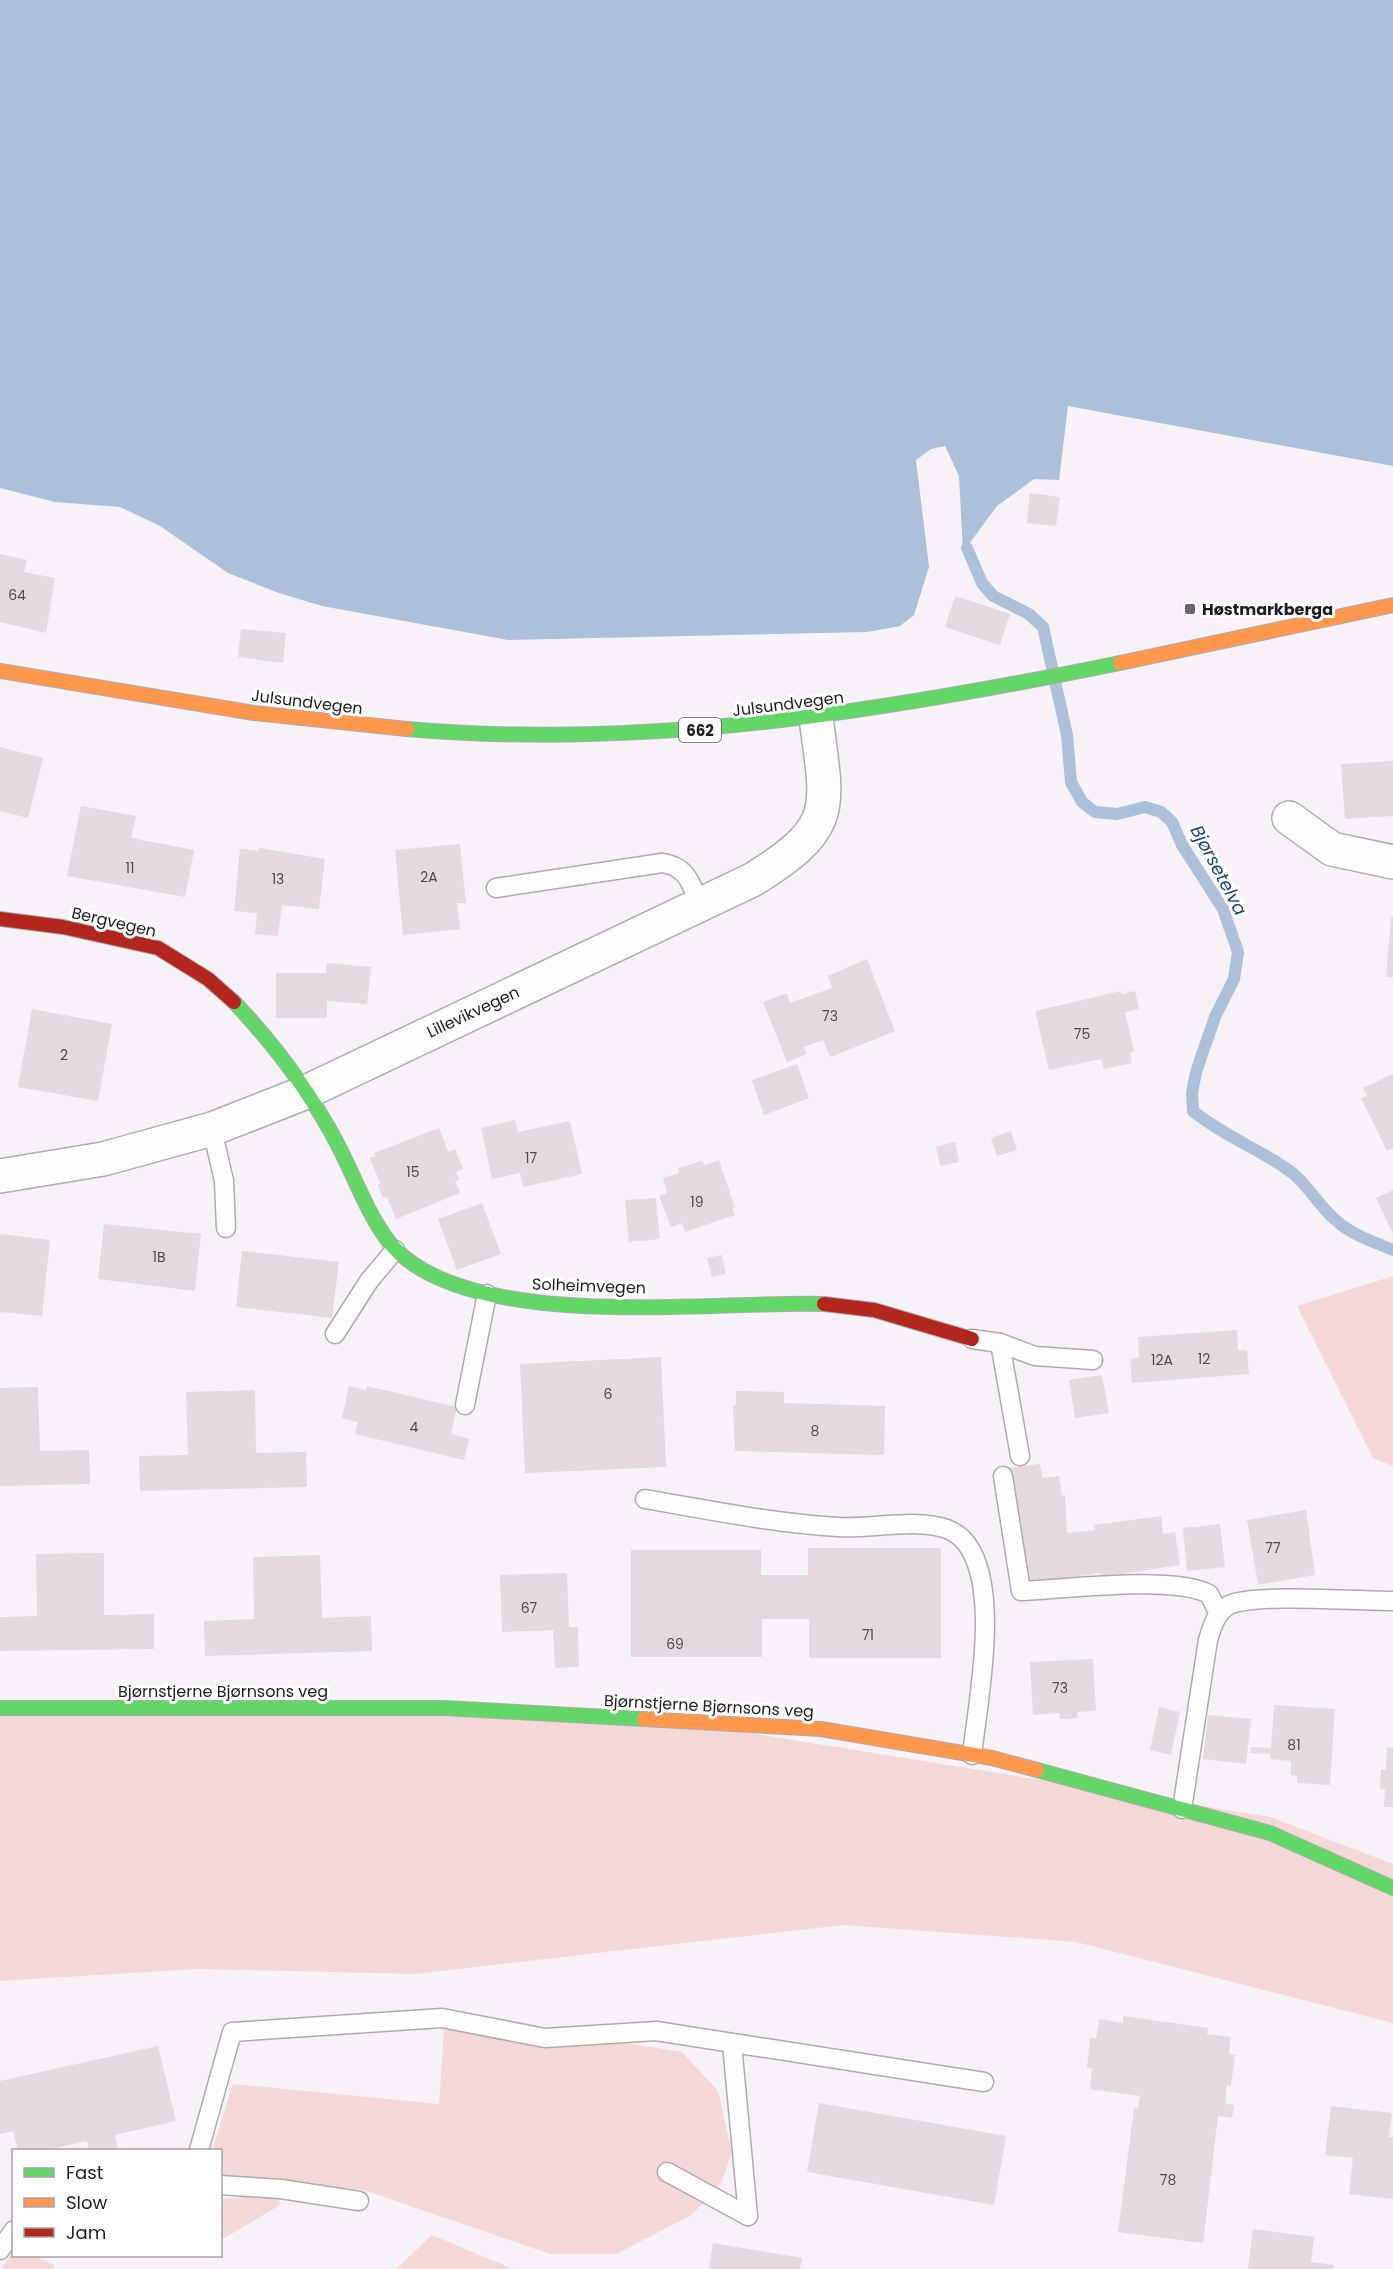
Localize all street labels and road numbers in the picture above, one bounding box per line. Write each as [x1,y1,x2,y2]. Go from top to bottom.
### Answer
street label: Julsundvegen [250,684,364,720]
street label: Julsundvegen [731,686,845,722]
road number: 662 [679,718,721,742]
street label: Bergvegen [69,901,159,943]
street label: Lillevikvegen [423,981,523,1043]
street label: Solheimvegen [532,1273,646,1299]
street label: Bjørnstjerne Bjørnsons veg [118,1680,328,1703]
street label: Bjørnstjerne Bjørnsons veg [603,1689,815,1723]

